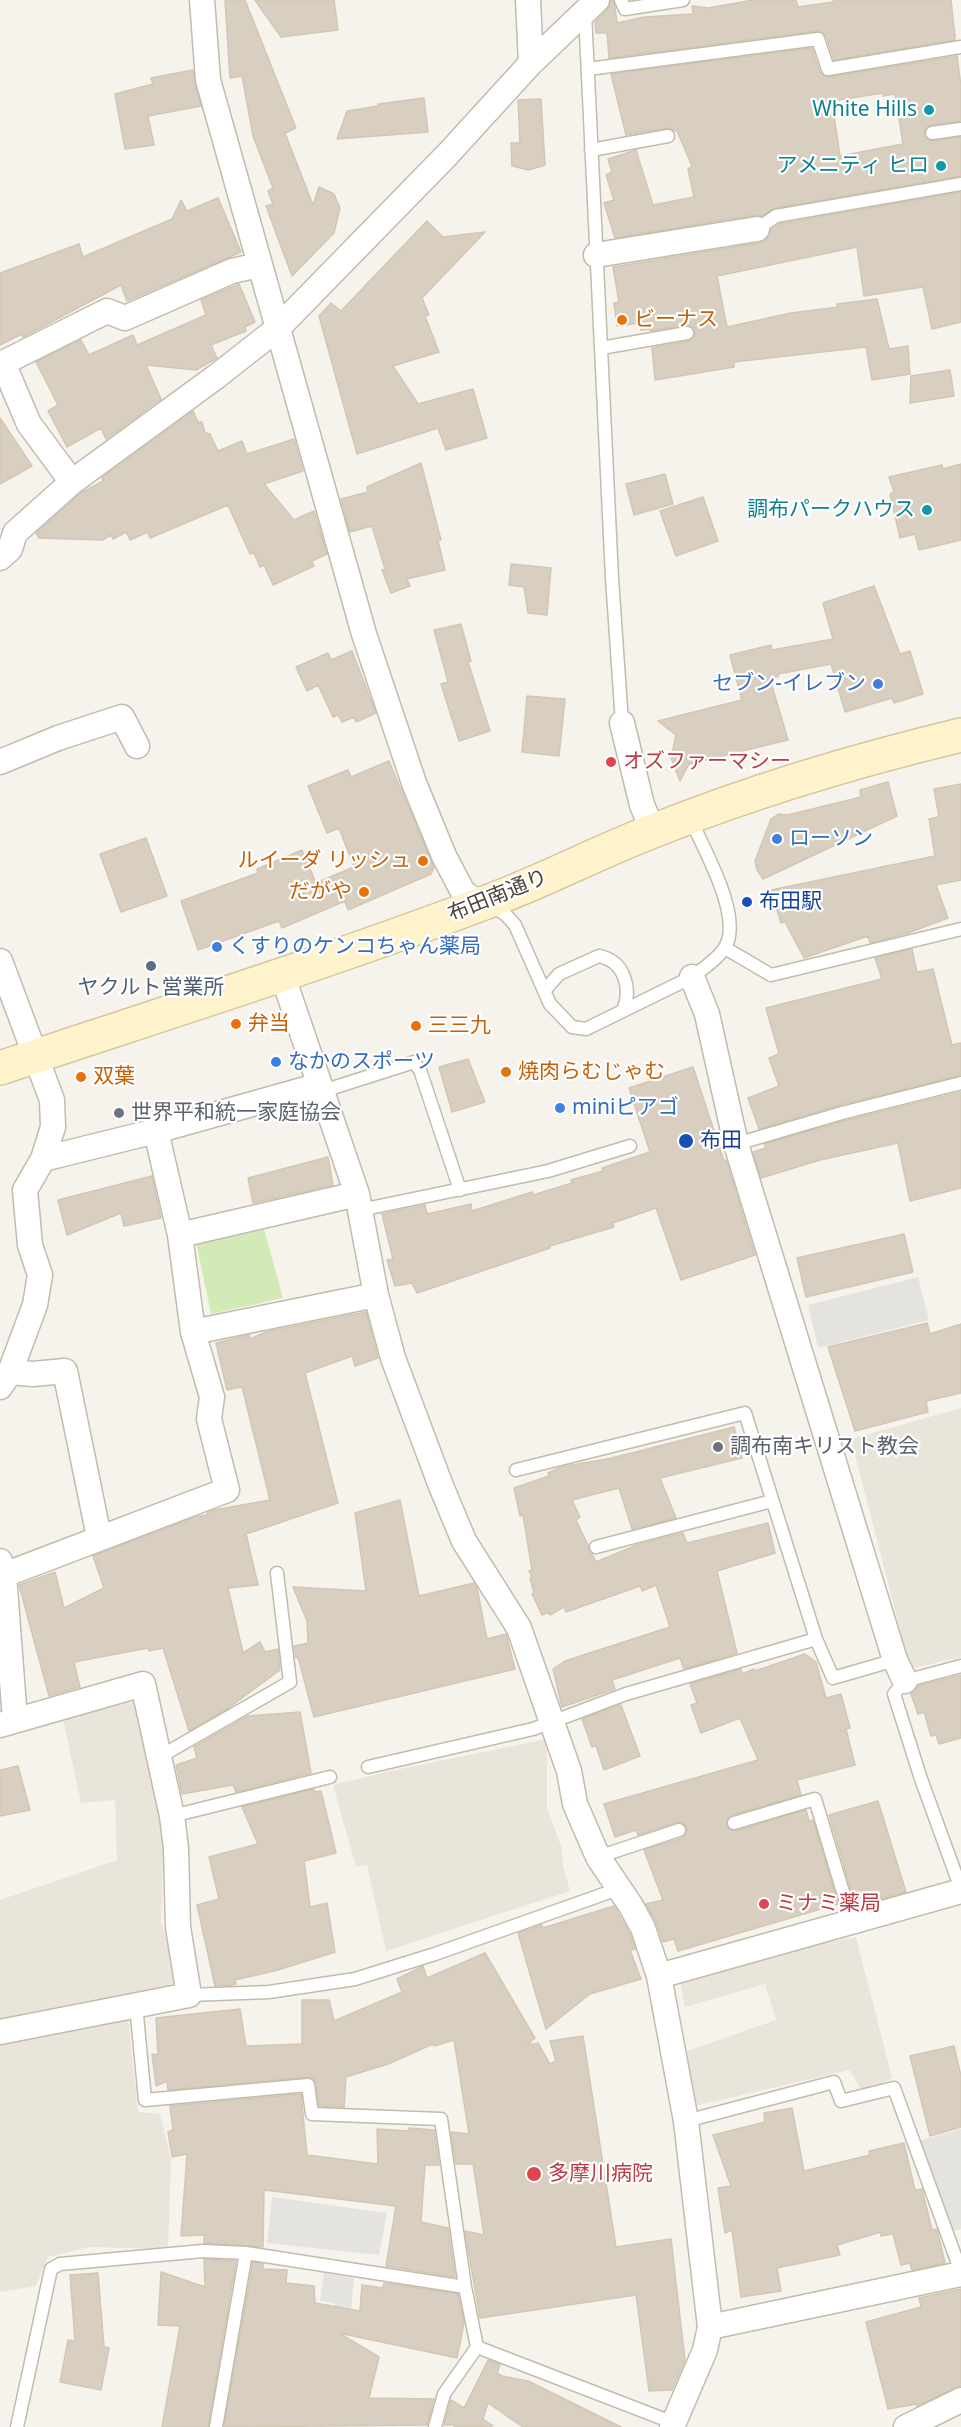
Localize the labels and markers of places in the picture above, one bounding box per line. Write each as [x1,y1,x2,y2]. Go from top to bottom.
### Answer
place label: White Hills [812,97,917,123]
marker: White Hills [922,103,936,117]
place label: アメニティ ヒロ [777,153,929,179]
marker: アメニティ ヒロ [934,159,948,173]
place label: ビーナス [634,307,718,333]
marker: ビーナス [615,313,629,327]
place label: 調布パークハウス [747,497,915,523]
marker: 調布パークハウス [920,503,934,517]
place label: セブン-イレブン [712,671,866,697]
marker: セブン-イレブン [871,677,885,691]
place label: オズファーマシー [623,749,791,775]
marker: オズファーマシー [604,755,618,769]
place label: ローソン [789,826,873,852]
marker: ローソン [770,832,784,846]
place label: ルイーダ リッシュ [238,848,411,874]
marker: ルイーダ リッシュ [416,854,430,868]
place label: だがや [289,879,352,905]
marker: だがや [357,885,371,899]
place label: 布田駅 [759,889,822,915]
marker: 布田駅 [740,895,754,909]
place label: くすりのケンコちゃん薬局 [229,934,481,960]
marker: くすりのケンコちゃん薬局 [210,940,224,954]
marker: ヤクルト営業所 [144,959,158,973]
place label: ヤクルト営業所 [78,975,224,1001]
place label: 弁当 [248,1011,290,1037]
place label: 三三九 [428,1013,491,1039]
marker: 弁当 [229,1017,243,1031]
marker: 三三九 [409,1019,423,1033]
place label: なかのスポーツ [288,1049,435,1075]
marker: なかのスポーツ [269,1055,283,1069]
place label: 焼肉らむじゃむ [518,1059,665,1085]
place label: 双葉 [93,1064,135,1090]
marker: 焼肉らむじゃむ [499,1065,513,1079]
marker: 双葉 [74,1070,88,1084]
place label: miniピアゴ [572,1095,678,1121]
place label: 世界平和統一家庭協会 [131,1100,341,1126]
marker: miniピアゴ [553,1101,567,1115]
marker: 世界平和統一家庭協会 [112,1106,126,1120]
place label: 布田 [700,1128,742,1154]
marker: 布田 [677,1132,695,1150]
place label: 調布南キリスト教会 [730,1434,919,1460]
marker: 調布南キリスト教会 [711,1440,725,1454]
place label: ミナミ薬局 [776,1891,881,1917]
marker: ミナミ薬局 [757,1897,771,1911]
place label: 多摩川病院 [548,2161,653,2187]
marker: 多摩川病院 [525,2165,543,2183]

